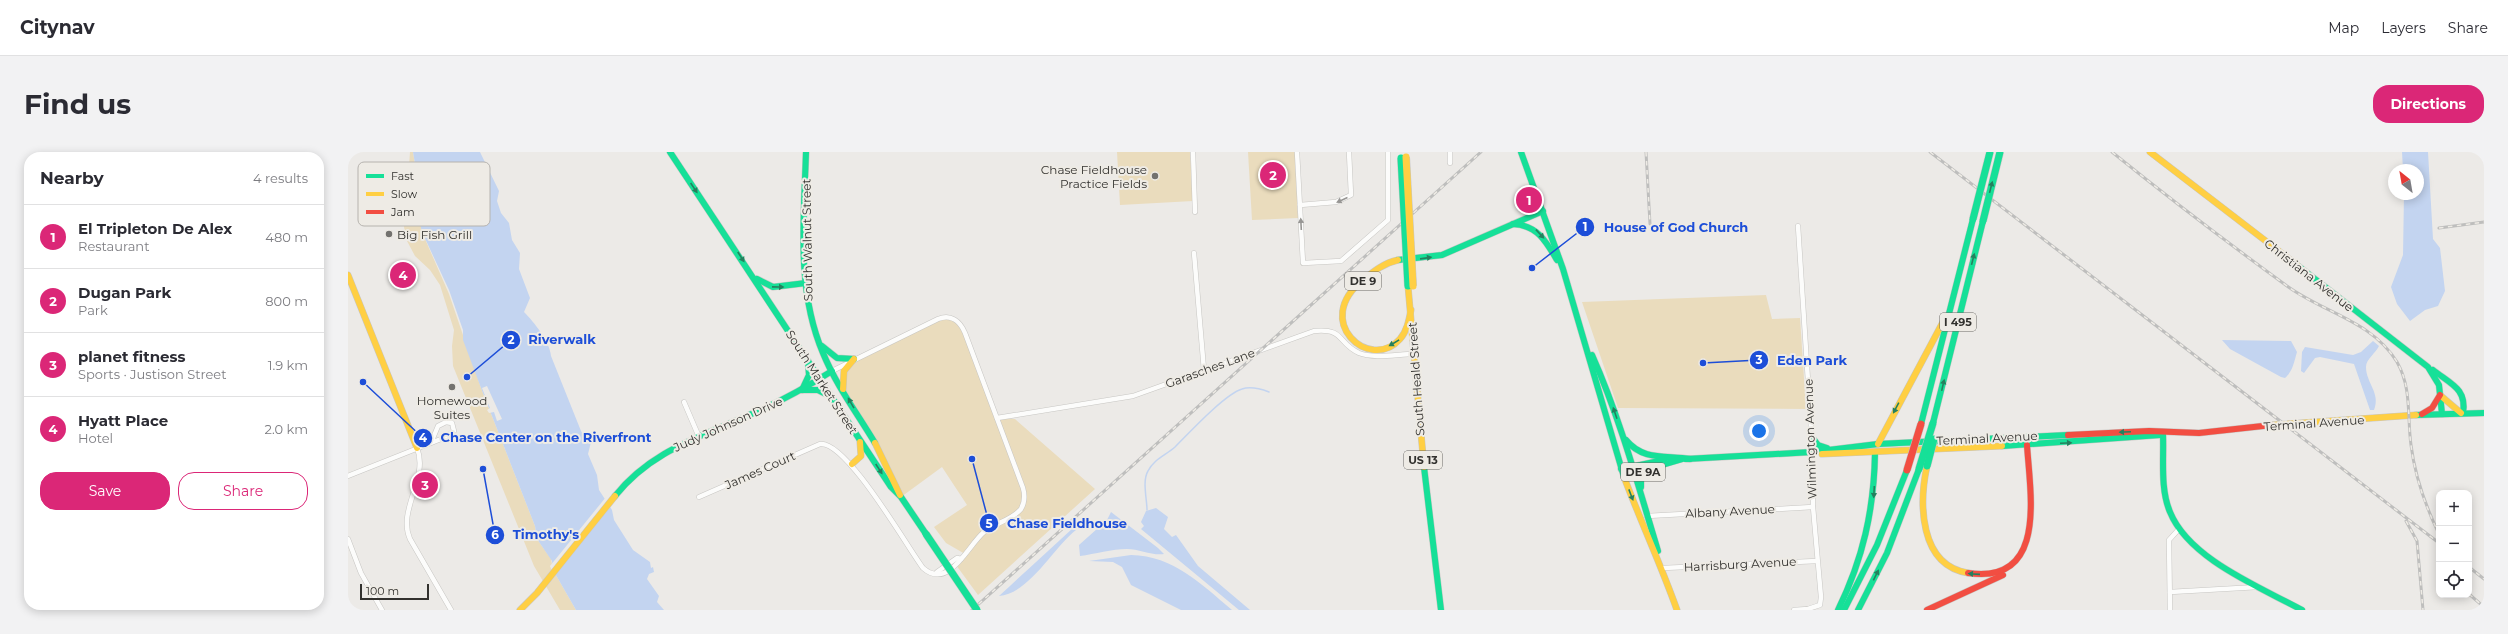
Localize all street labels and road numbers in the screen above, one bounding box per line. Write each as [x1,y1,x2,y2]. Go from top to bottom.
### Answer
street label: South Walnut Street [798,178,816,301]
street label: Christiana Avenue [2261,235,2357,315]
road number: DE 9 [1345,272,1381,290]
road number: I 495 [1940,313,1976,331]
street label: South Heald Street [1405,322,1427,436]
street label: South Market Street [783,327,861,437]
street label: Garasches Lane [1163,345,1257,391]
street label: Wilmington Avenue [1800,378,1820,500]
street label: Judy Johnson Drive [670,393,785,455]
street label: Terminal Avenue [2263,412,2365,434]
street label: Terminal Avenue [1936,428,2038,448]
street label: James Court [721,448,798,493]
road number: US 13 [1404,451,1442,469]
road number: DE 9A [1621,463,1665,481]
street label: Albany Avenue [1685,501,1775,521]
street label: Harrisburg Avenue [1683,554,1797,574]

